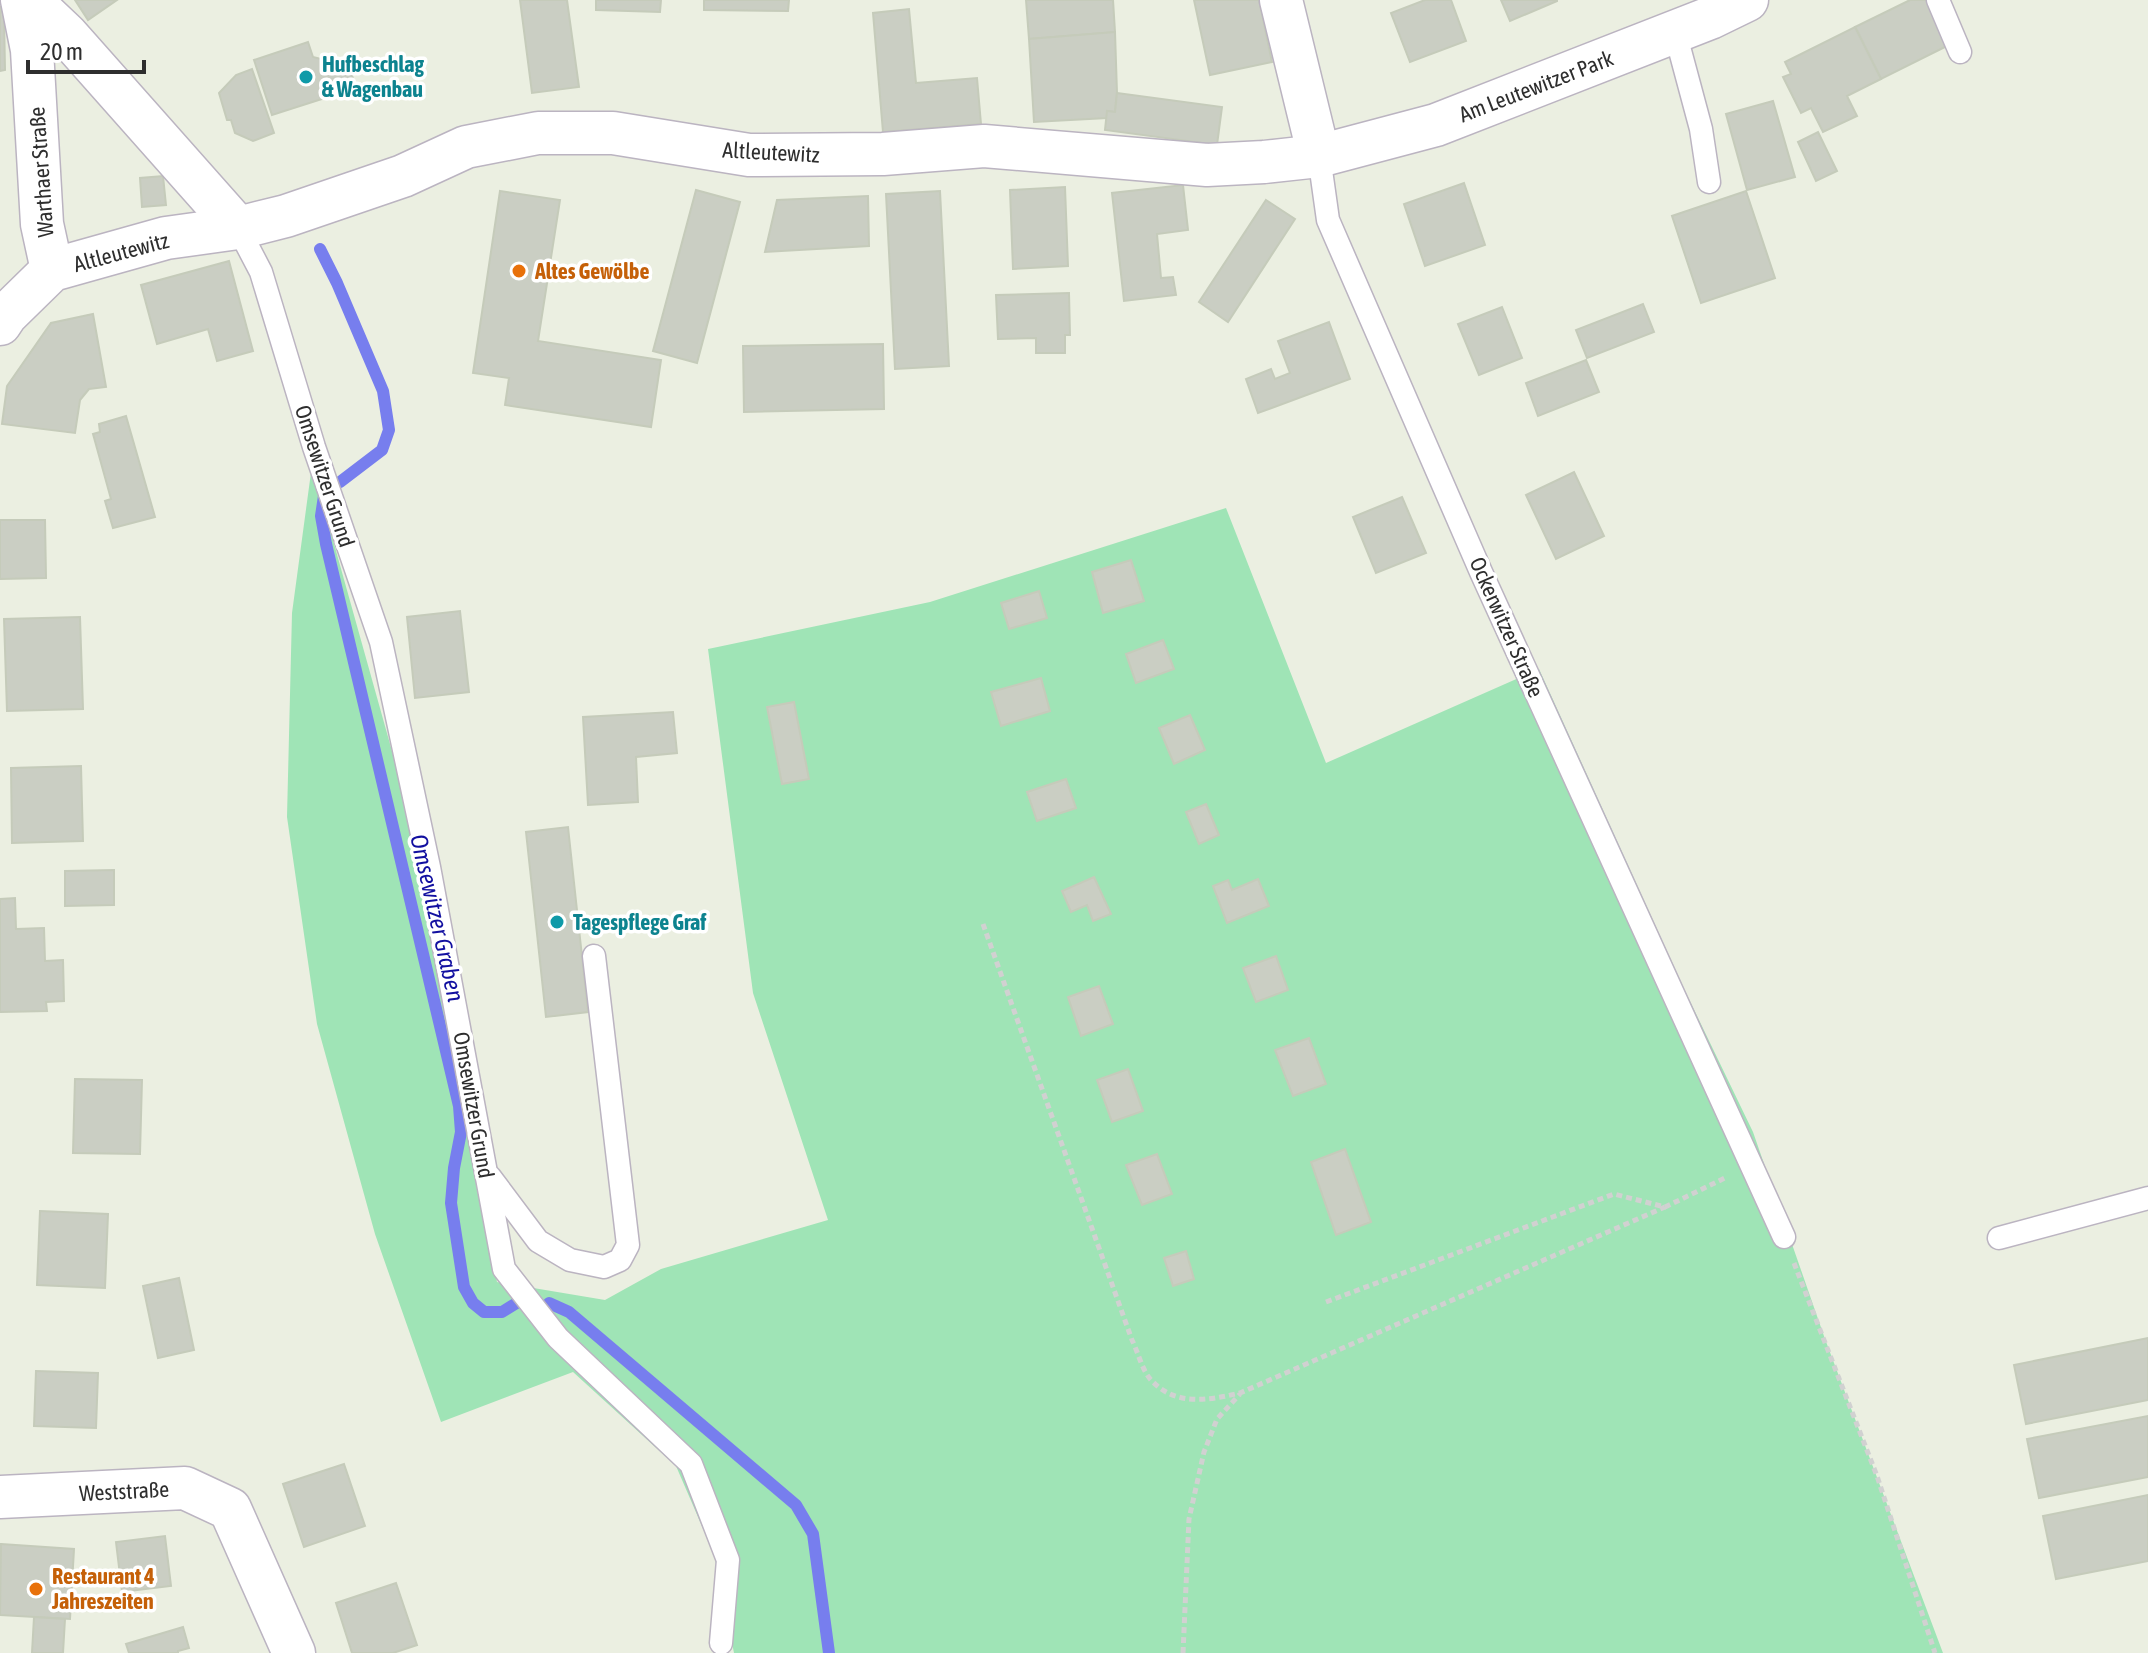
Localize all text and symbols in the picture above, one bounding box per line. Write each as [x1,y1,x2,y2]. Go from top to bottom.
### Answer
scale bar [28,24,144,74]
text: 20 m [40,38,83,65]
street label: Am Leutewitzer Park [1455,45,1617,127]
place label: Hufbeschlag & Wagenbau [322,51,425,102]
marker: Hufbeschlag & Wagenbau [297,68,315,86]
street label: Warthaer Straße [23,106,59,238]
street label: Altleutewitz [722,136,820,168]
street label: Altleutewitz [71,227,172,277]
place label: Altes Gewölbe [534,258,649,284]
marker: Altes Gewölbe [510,262,528,280]
street label: Omsewitzer Grund [290,402,360,550]
street label: Ockerwitzer Straße [1464,553,1550,701]
water label: Omsewitzer Graben [405,832,470,1005]
place label: Tagespflege Graf [573,909,707,935]
marker: Tagespflege Graf [548,913,566,931]
street label: Omsewitzer Grund [448,1030,500,1180]
street label: Weststraße [78,1476,170,1506]
place label: Restaurant 4 Jahreszeiten [51,1563,155,1614]
marker: Restaurant 4 Jahreszeiten [27,1580,45,1598]

